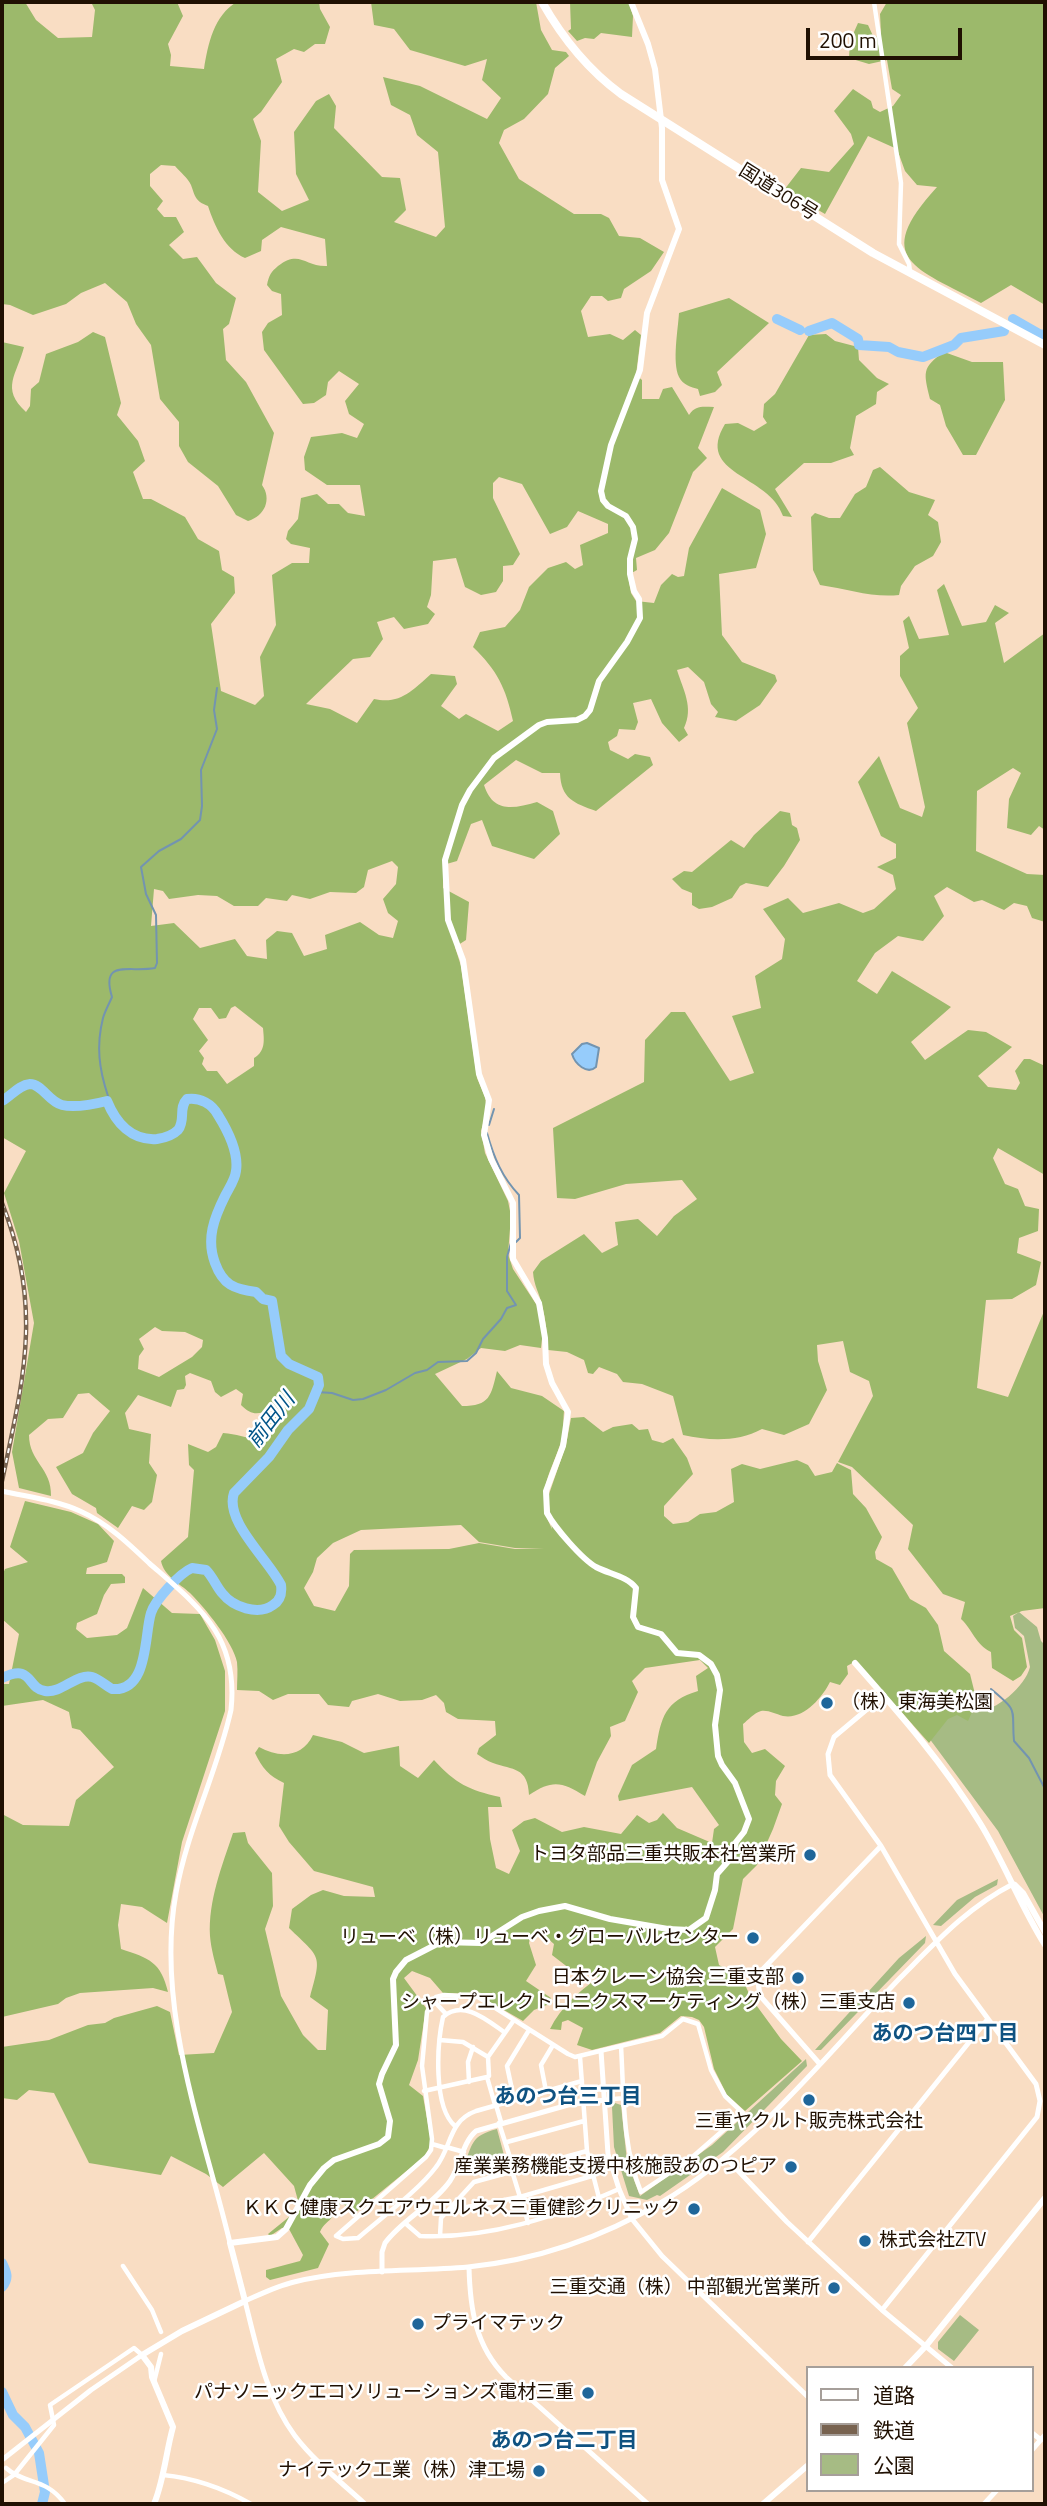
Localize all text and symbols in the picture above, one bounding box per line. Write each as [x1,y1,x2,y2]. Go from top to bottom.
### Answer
scale bar [809,14,965,58]
text: 200 m [819,24,876,56]
street label: 国道306号 [734,160,822,226]
water label: 前田川 [243,1388,301,1454]
place label: （株）東海美松園 [841,1692,993,1714]
marker: （株）東海美松園 [819,1695,835,1711]
place label: トヨタ部品三重共販本社営業所 [530,1844,796,1866]
marker: トヨタ部品三重共販本社営業所 [802,1847,818,1863]
place label: リューベ（株）リューベ・グローバルセンター [340,1927,739,1949]
marker: リューベ（株）リューベ・グローバルセンター [745,1930,761,1946]
place label: 日本クレーン協会 三重支部 [552,1967,784,1989]
marker: 日本クレーン協会 三重支部 [790,1970,806,1986]
place label: シャープエレクトロニクスマーケティング（株）三重支店 [401,1992,895,2014]
marker: シャープエレクトロニクスマーケティング（株）三重支店 [901,1995,917,2011]
district label: あのつ台四丁目 [872,2022,1018,2048]
district label: あのつ台三丁目 [495,2085,641,2111]
marker: 三重ヤクルト販売株式会社 [801,2092,817,2108]
place label: 三重ヤクルト販売株式会社 [695,2111,923,2133]
place label: 産業業務機能支援中核施設あのつピア [454,2156,777,2178]
marker: 産業業務機能支援中核施設あのつピア [783,2159,799,2175]
place label: ＫＫＣ健康スクエアウエルネス三重健診クリニック [243,2198,680,2220]
marker: ＫＫＣ健康スクエアウエルネス三重健診クリニック [686,2201,702,2217]
place label: 株式会社ZTV [879,2230,986,2252]
marker: 株式会社ZTV [857,2233,873,2249]
place label: 三重交通（株） 中部観光営業所 [550,2277,820,2299]
marker: 三重交通（株） 中部観光営業所 [826,2280,842,2296]
place label: プライマテック [432,2313,565,2335]
marker: プライマテック [410,2316,426,2332]
legend [806,2366,1033,2492]
text: 道路 [873,2379,915,2411]
place label: パナソニックエコソリューションズ電材三重 [194,2382,574,2404]
marker: パナソニックエコソリューションズ電材三重 [580,2385,596,2401]
text: 鉄道 [873,2414,915,2446]
district label: あのつ台二丁目 [491,2429,637,2455]
text: 公園 [873,2449,915,2481]
place label: ナイテック工業（株）津工場 [278,2460,525,2482]
marker: ナイテック工業（株）津工場 [531,2463,547,2479]

